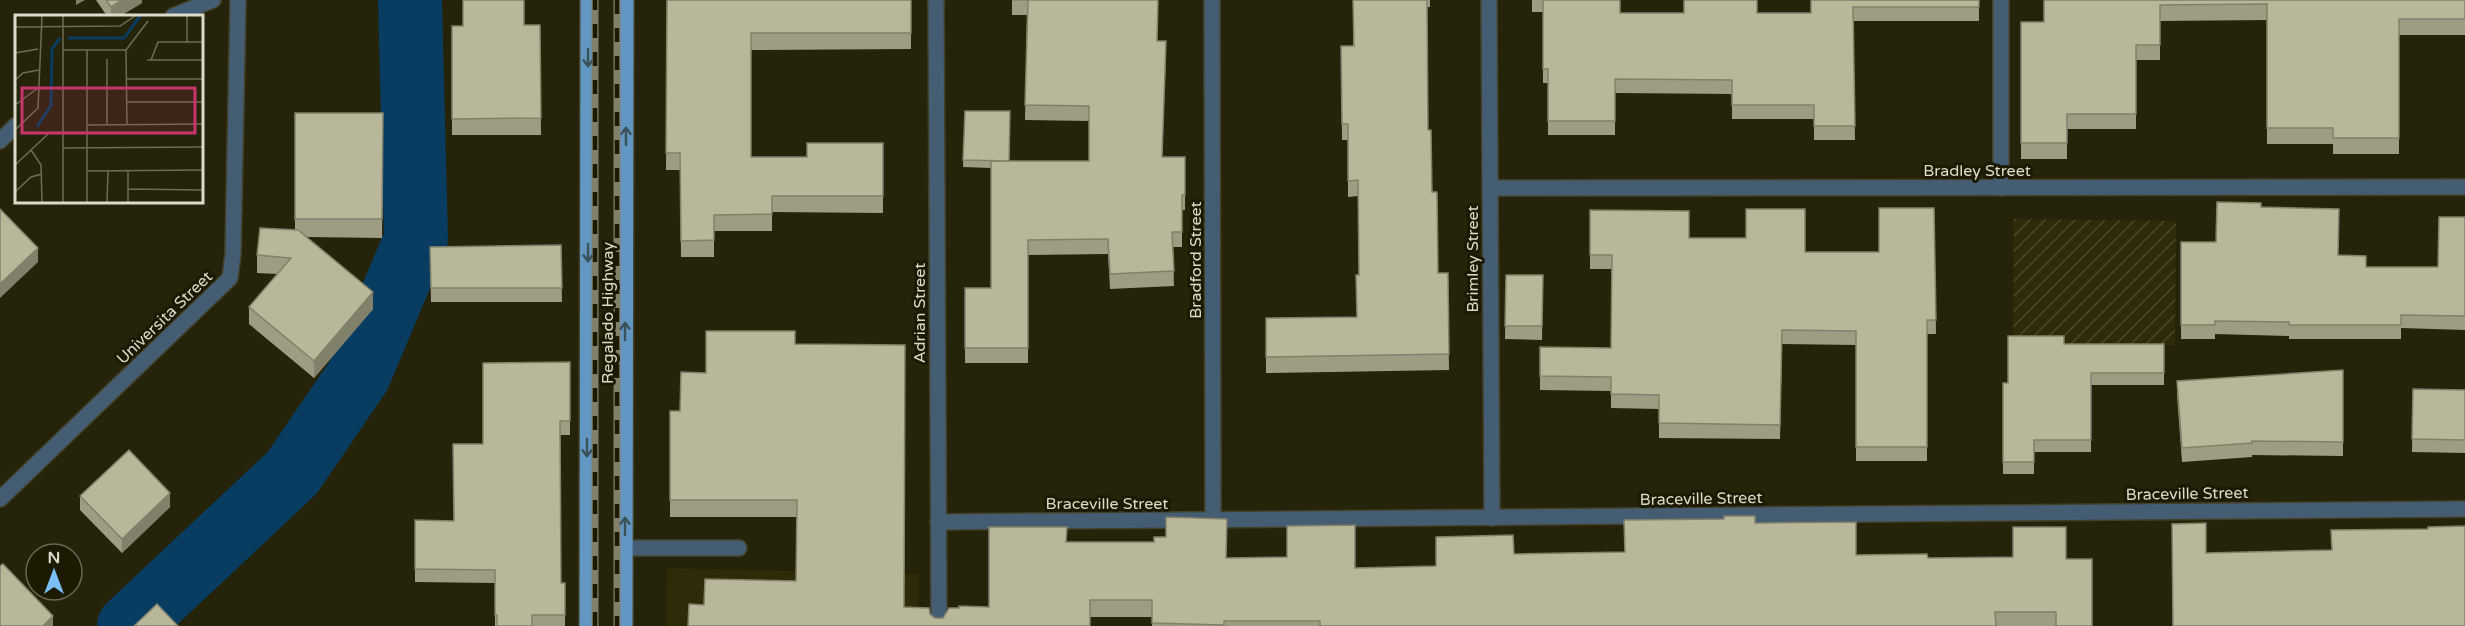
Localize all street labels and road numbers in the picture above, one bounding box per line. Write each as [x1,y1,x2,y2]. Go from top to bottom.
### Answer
street label: Bradley Street [1923,161,2031,181]
street label: Bradford Street [1186,201,1206,319]
street label: Brimley Street [1463,205,1483,313]
street label: Regalado Highway [598,242,618,384]
street label: Adrian Street [910,263,930,363]
street label: Universita Street [113,267,217,369]
street label: Braceville Street [2125,483,2249,505]
street label: Braceville Street [1639,488,1763,510]
street label: Braceville Street [1046,494,1168,514]

